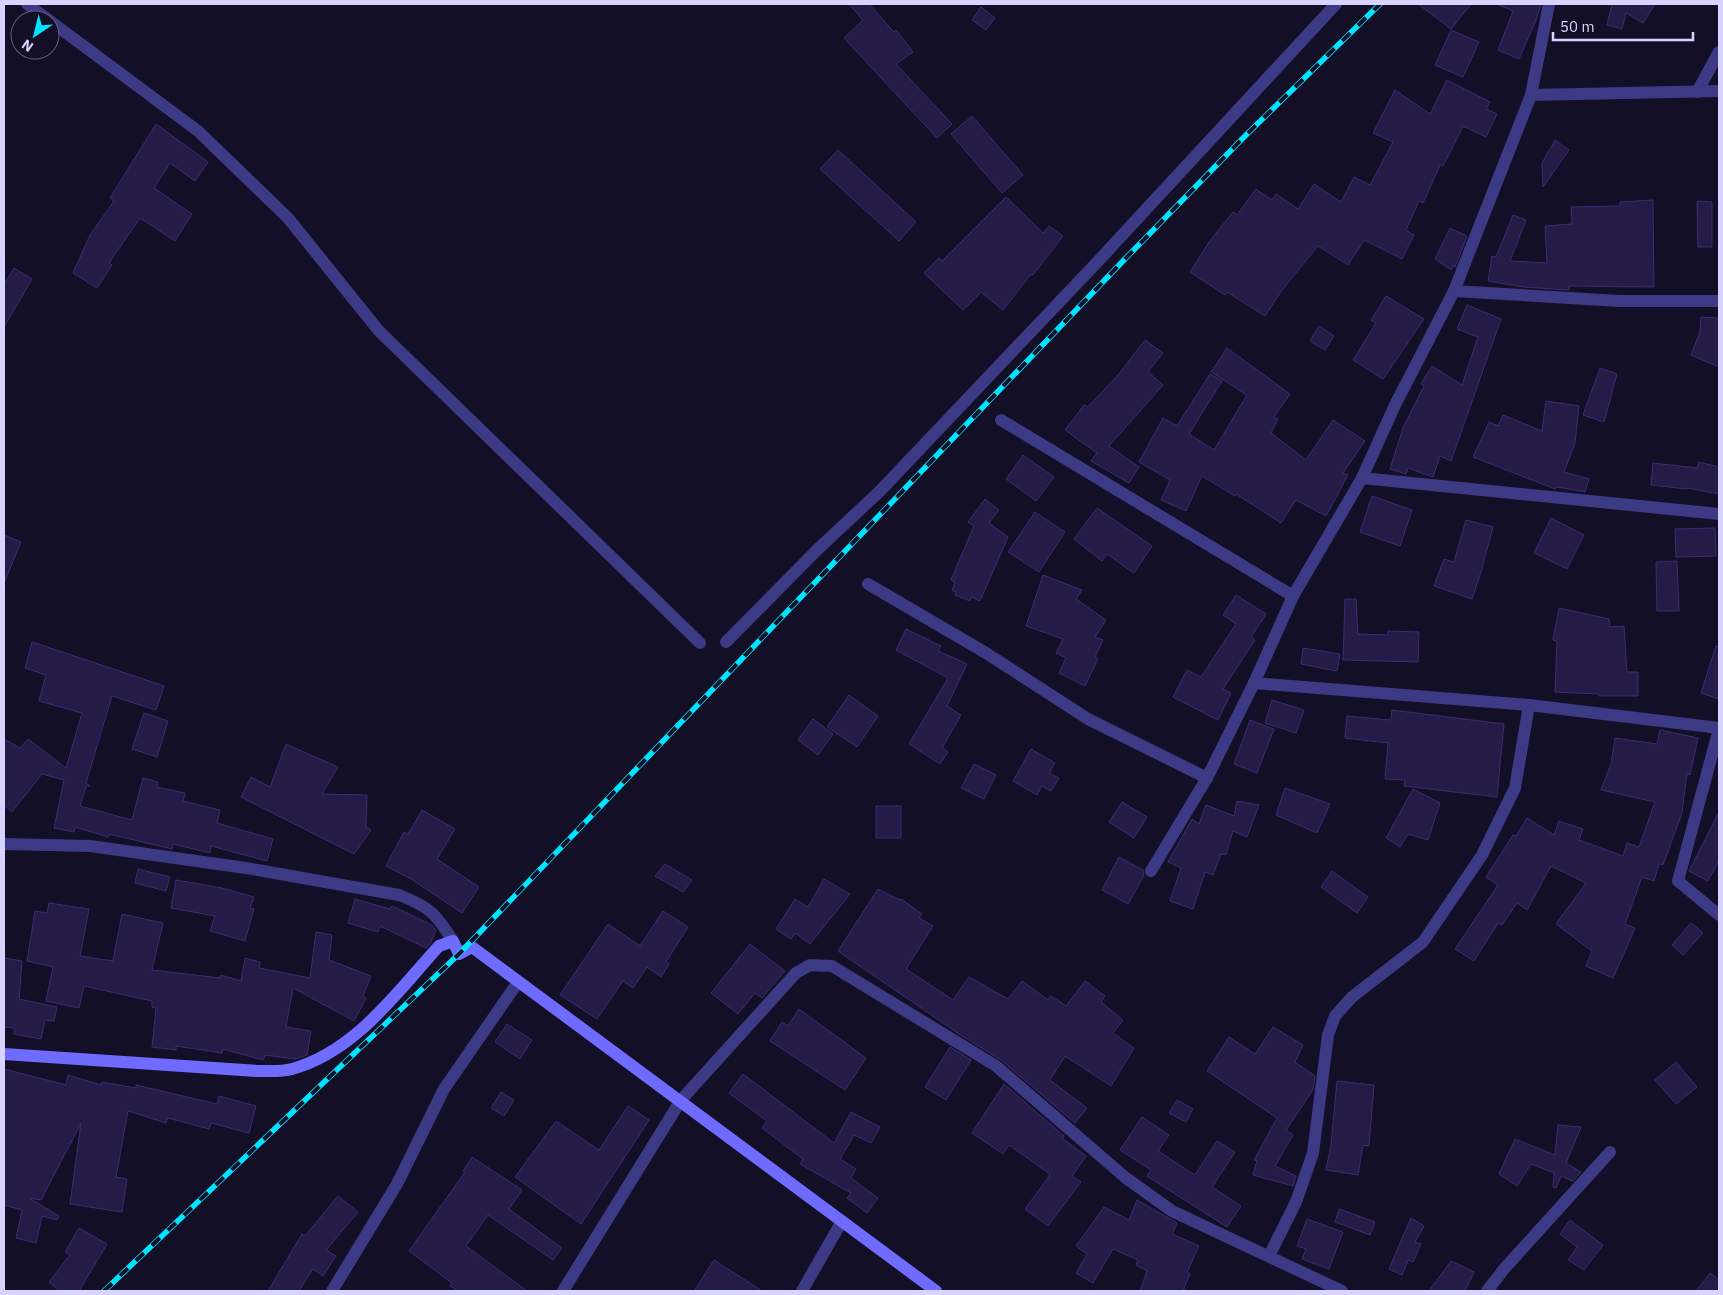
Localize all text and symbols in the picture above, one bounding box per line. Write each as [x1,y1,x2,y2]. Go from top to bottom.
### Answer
north arrow [10,10,60,60]
scale bar [1553,10,1693,42]
text: 50 m [1560,17,1595,36]
text: N [18,35,37,56]

